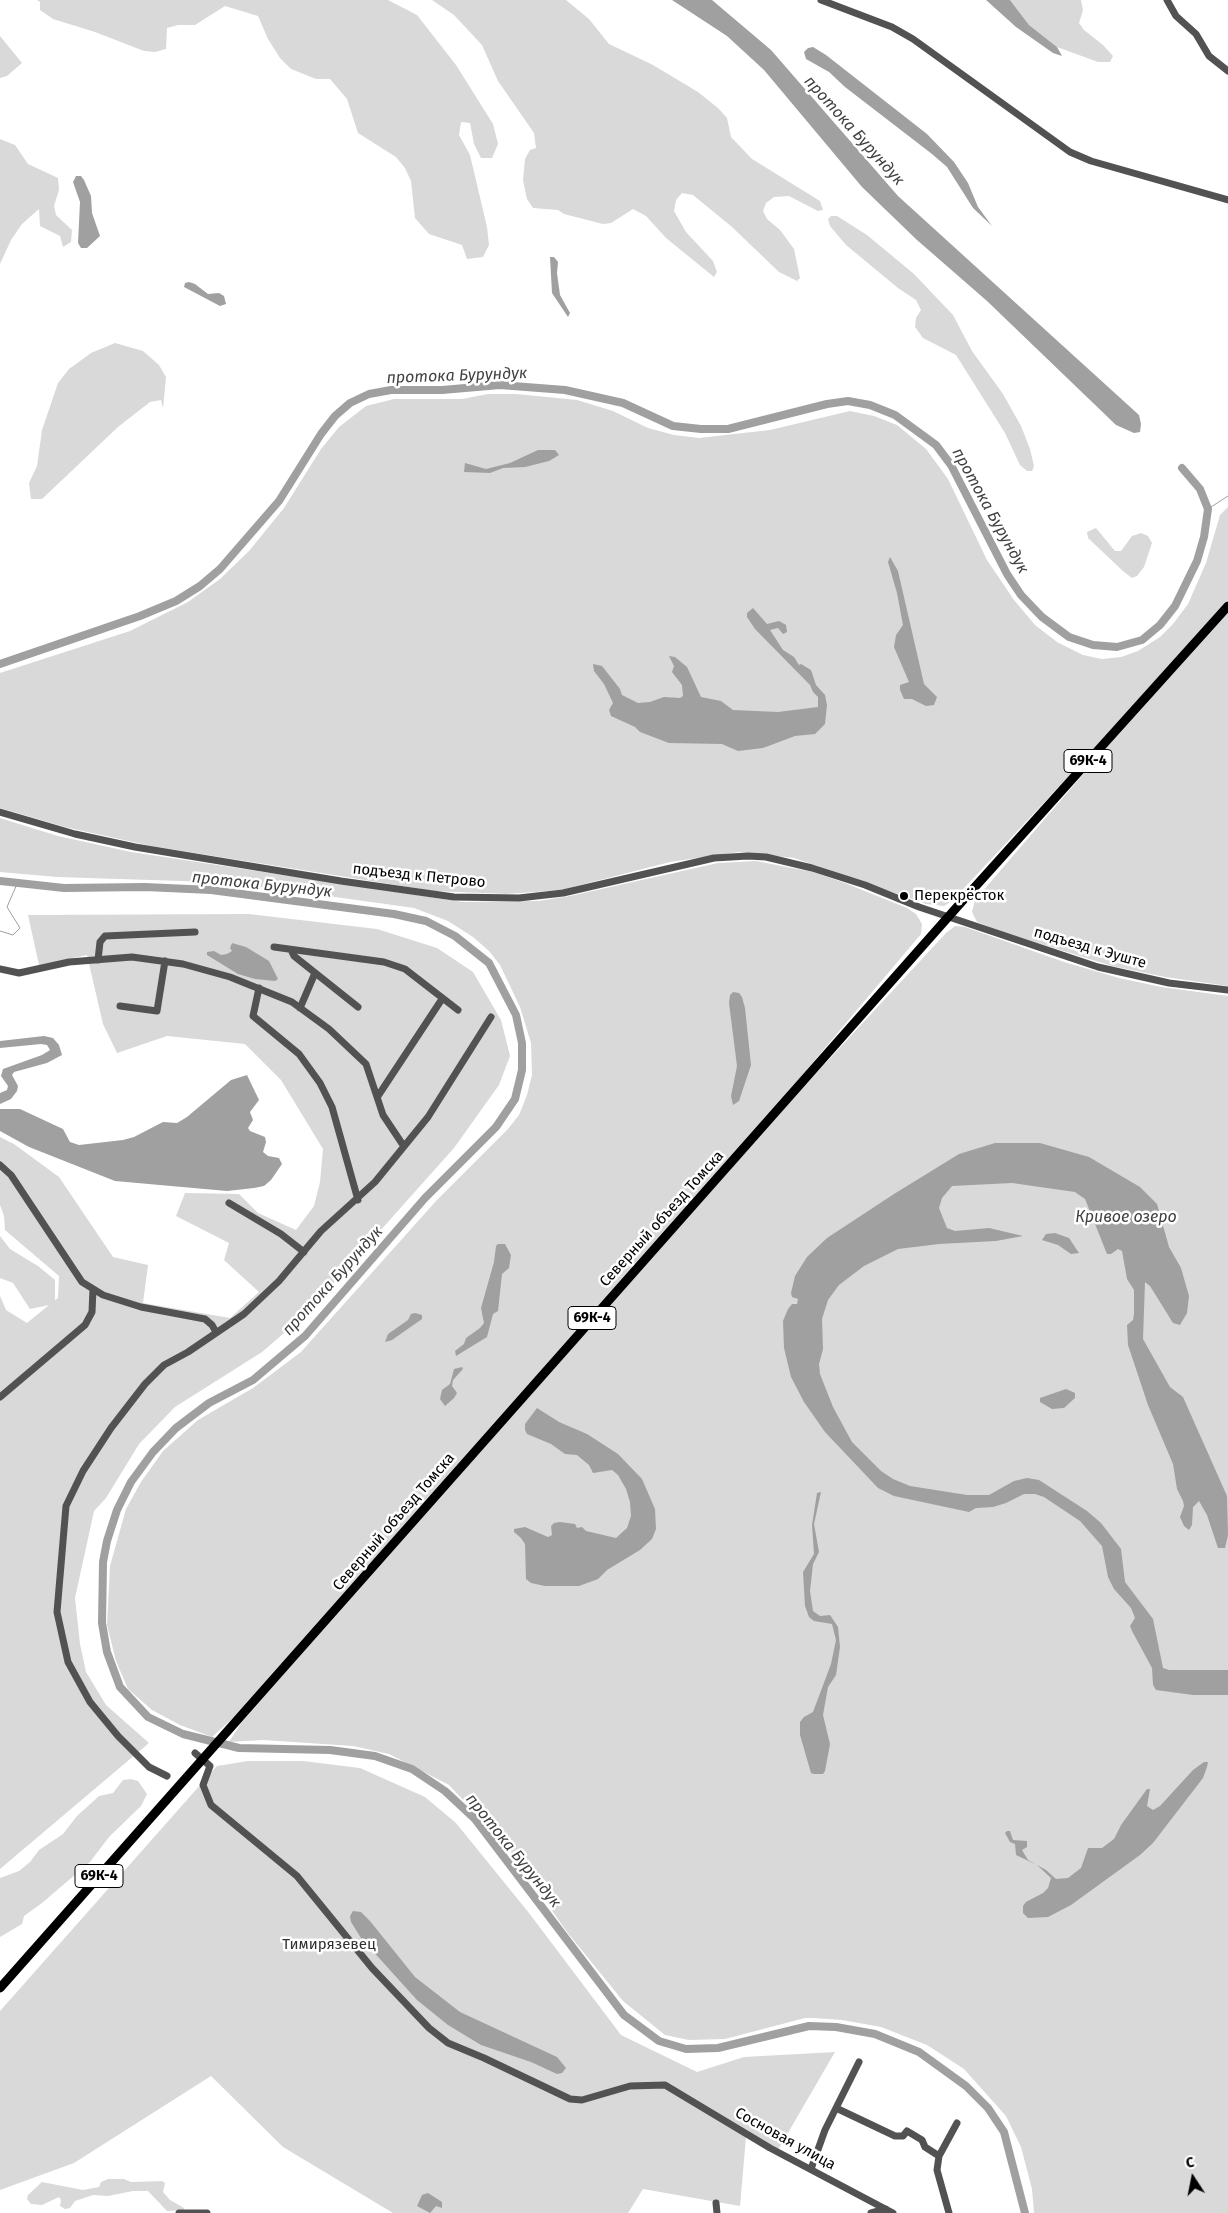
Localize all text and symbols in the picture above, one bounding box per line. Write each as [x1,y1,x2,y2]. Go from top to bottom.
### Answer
water label: протока Бурундук [800,72,908,190]
water label: протока Бурундук [386,364,528,388]
water label: протока Бурундук [947,445,1033,577]
road number: 69К-4 [1064,749,1112,772]
street label: подъезд к Петрово [352,860,486,892]
water label: протока Бурундук [191,868,333,902]
place label: Перекрёсток [914,887,1004,905]
marker: Перекрёсток [898,890,910,902]
street label: подъезд к Эуште [1032,923,1148,973]
street label: Северный объезд Томска [596,1147,728,1291]
water label: Кривое озеро [1075,1208,1177,1228]
water label: протока Бурундук [279,1222,387,1340]
road number: 69К-4 [568,1306,616,1330]
street label: Северный объезд Томска [329,1449,459,1595]
water label: протока Бурундук [461,1790,565,1912]
road number: 69К-4 [75,1864,123,1888]
park label: Тимирязевец [282,1936,376,1954]
street label: Сосновая улица [732,2104,838,2174]
north arrow [1168,2153,1218,2203]
text: С [1184,2154,1196,2172]

